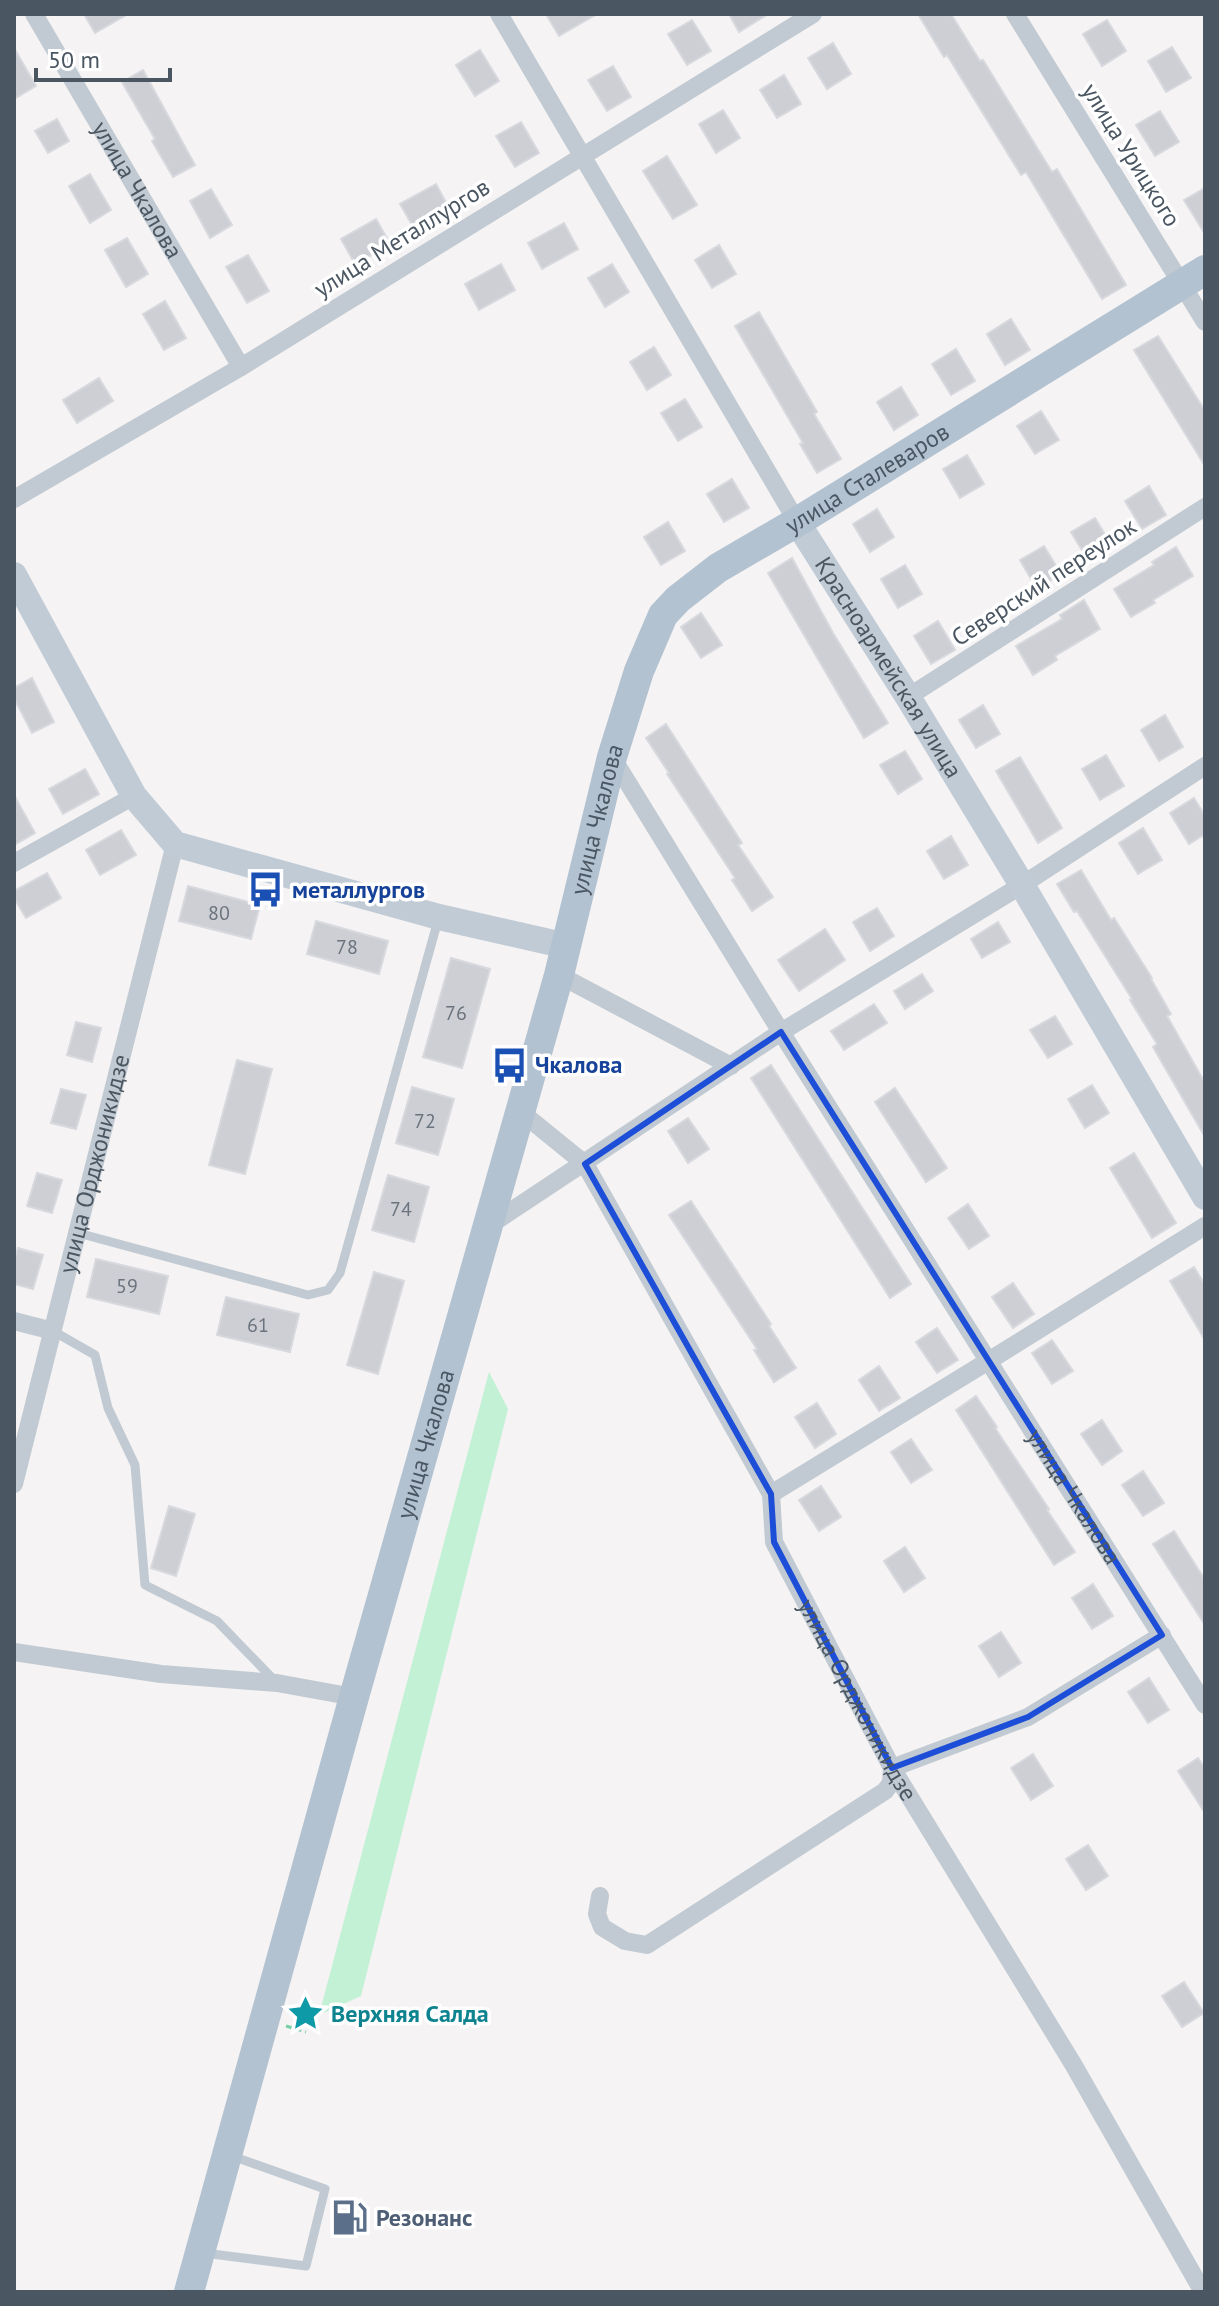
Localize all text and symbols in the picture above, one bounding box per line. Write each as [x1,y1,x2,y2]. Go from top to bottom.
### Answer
scale bar [36,32,170,82]
text: 50 m [48,44,100,75]
street label: улица Урицкого [1075,77,1188,232]
street label: улица Чкалова [85,115,190,264]
street label: улица Металлургов [308,171,495,304]
street label: улица Сталеваров [779,416,955,540]
street label: Северский переулок [945,510,1142,653]
street label: Красноармейская улица [808,551,970,784]
street label: улица Чкалова [563,740,630,898]
bus stop icon: металлургов [247,871,285,909]
place label: металлургов [292,874,425,905]
house number: 80 [208,900,230,926]
house number: 78 [336,934,358,960]
house number: 76 [445,1000,467,1026]
bus stop icon: Чкалова [490,1046,528,1084]
place label: Чкалова [535,1049,622,1080]
street label: улица Орджоникидзе [52,1051,136,1277]
house number: 72 [414,1108,436,1134]
house number: 74 [390,1196,412,1222]
house number: 59 [116,1273,138,1299]
house number: 61 [247,1312,269,1338]
street label: улица Чкалова [389,1366,461,1523]
street label: улица Чкалова [1020,1423,1128,1570]
street label: улица Орджоникидзе [791,1593,924,1807]
place icon: Верхняя Салда [286,1995,324,2033]
place label: Верхняя Салда [331,1998,489,2029]
fuel station icon: Резонанс [331,2199,369,2237]
place label: Резонанс [376,2202,472,2233]

